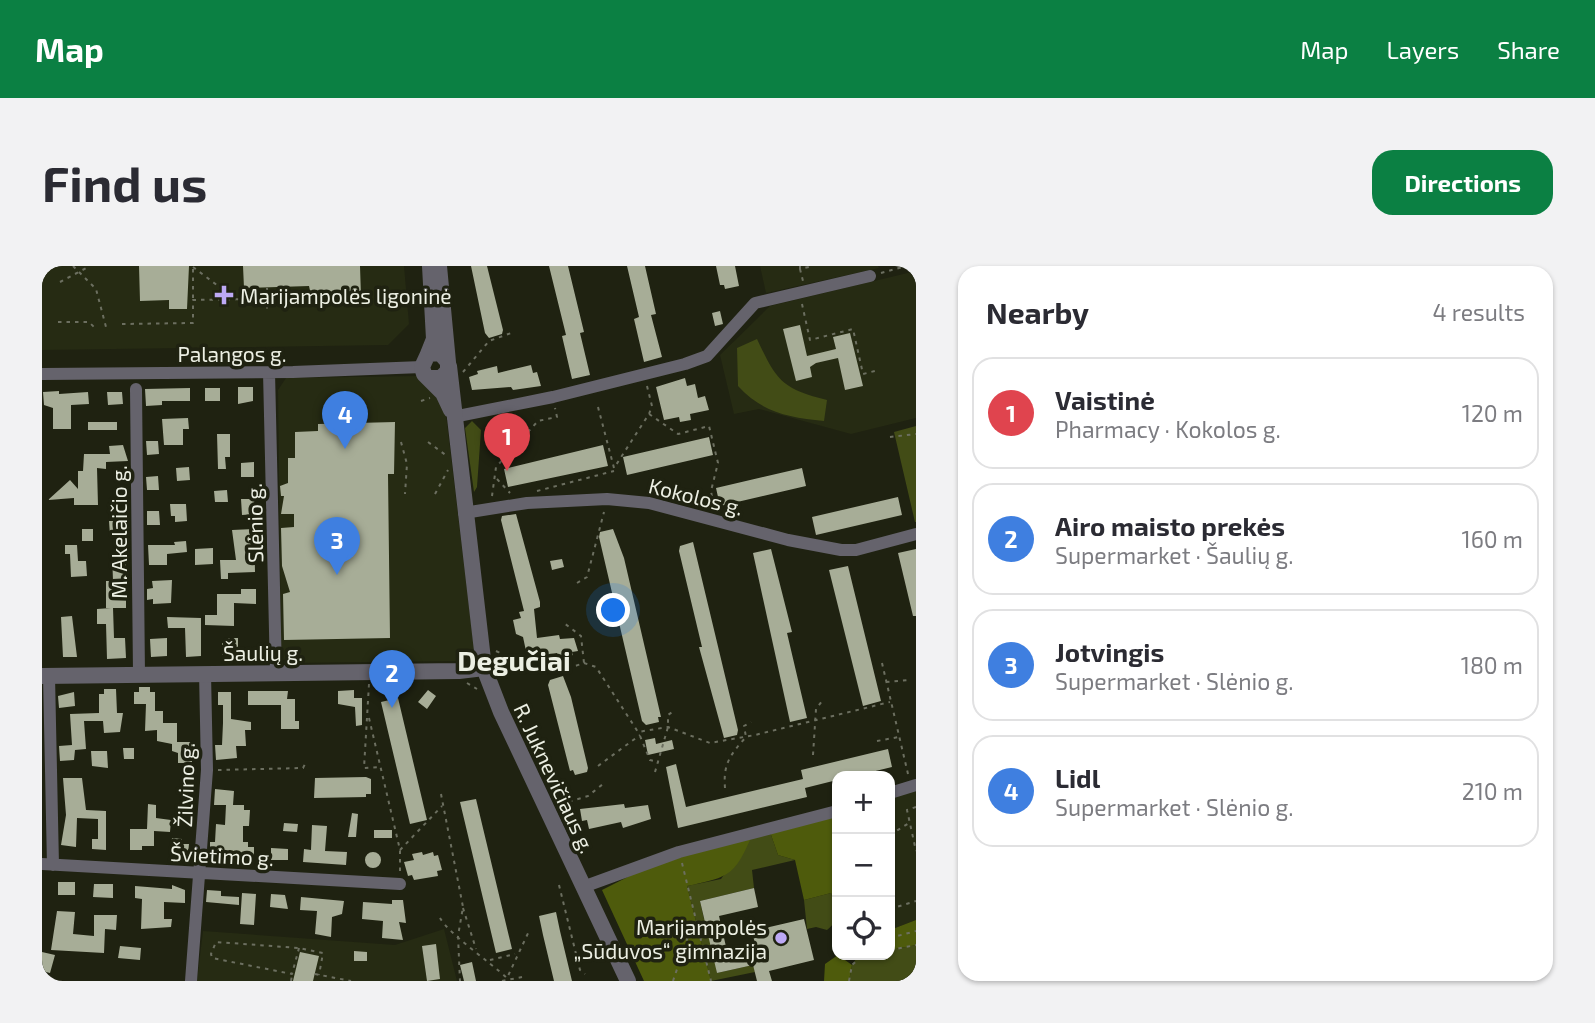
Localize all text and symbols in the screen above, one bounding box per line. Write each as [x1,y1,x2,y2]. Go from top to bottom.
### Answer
text: Map [35,29,104,69]
text: Map [1300,35,1348,64]
text: Layers [1386,35,1459,64]
text: Share [1497,35,1560,64]
button: Directions [1372,150,1553,215]
text: Find us [42,153,207,212]
place label: Marijampolės ligoninė [240,283,452,309]
marker: Marijampolės ligoninė [214,285,234,305]
text: Nearby [986,294,1089,330]
text: 4 results [1433,298,1525,326]
street label: Palangos g. [177,341,287,366]
text: Vaistinė [1055,384,1155,415]
pin: 4 [322,391,368,449]
text: 1 [1006,399,1016,427]
text: 120 m [1462,399,1523,427]
pin: 1 [484,413,530,471]
text: Pharmacy · Kokolos g. [1055,415,1281,443]
street label: M. Akelaičio g. [106,465,131,599]
street label: Kokolos g. [646,472,746,520]
street label: Slėnio g. [241,483,267,563]
text: Airo maisto prekės [1055,510,1285,541]
pin: 3 [314,517,360,575]
text: 2 [1004,525,1018,553]
text: 160 m [1462,525,1523,553]
text: Supermarket · Šaulių g. [1055,541,1294,569]
your location [596,593,630,627]
text: Jotvingis [1055,636,1164,667]
street label: Šaulių g. [223,640,303,665]
district label: Degučiai [457,643,571,677]
pin: 2 [369,650,415,708]
text: 3 [1004,651,1018,679]
text: 180 m [1461,651,1523,679]
text: Supermarket · Slėnio g. [1055,667,1294,695]
street label: R. Juknevičiaus g. [509,699,601,857]
street label: Žilvino g. [171,742,199,828]
text: Lidl [1055,762,1100,793]
map controls [832,771,895,960]
button: + [832,771,895,834]
text: 4 [1004,777,1018,805]
text: 210 m [1462,777,1523,805]
text: Supermarket · Slėnio g. [1055,793,1294,821]
button: − [832,834,895,897]
street label: Švietimo g. [169,840,275,870]
button: locate [832,897,895,960]
place label: Marijampolės „Sūduvos“ gimnazija [573,914,767,964]
marker: Marijampolės „Sūduvos“ gimnazija [773,930,789,946]

